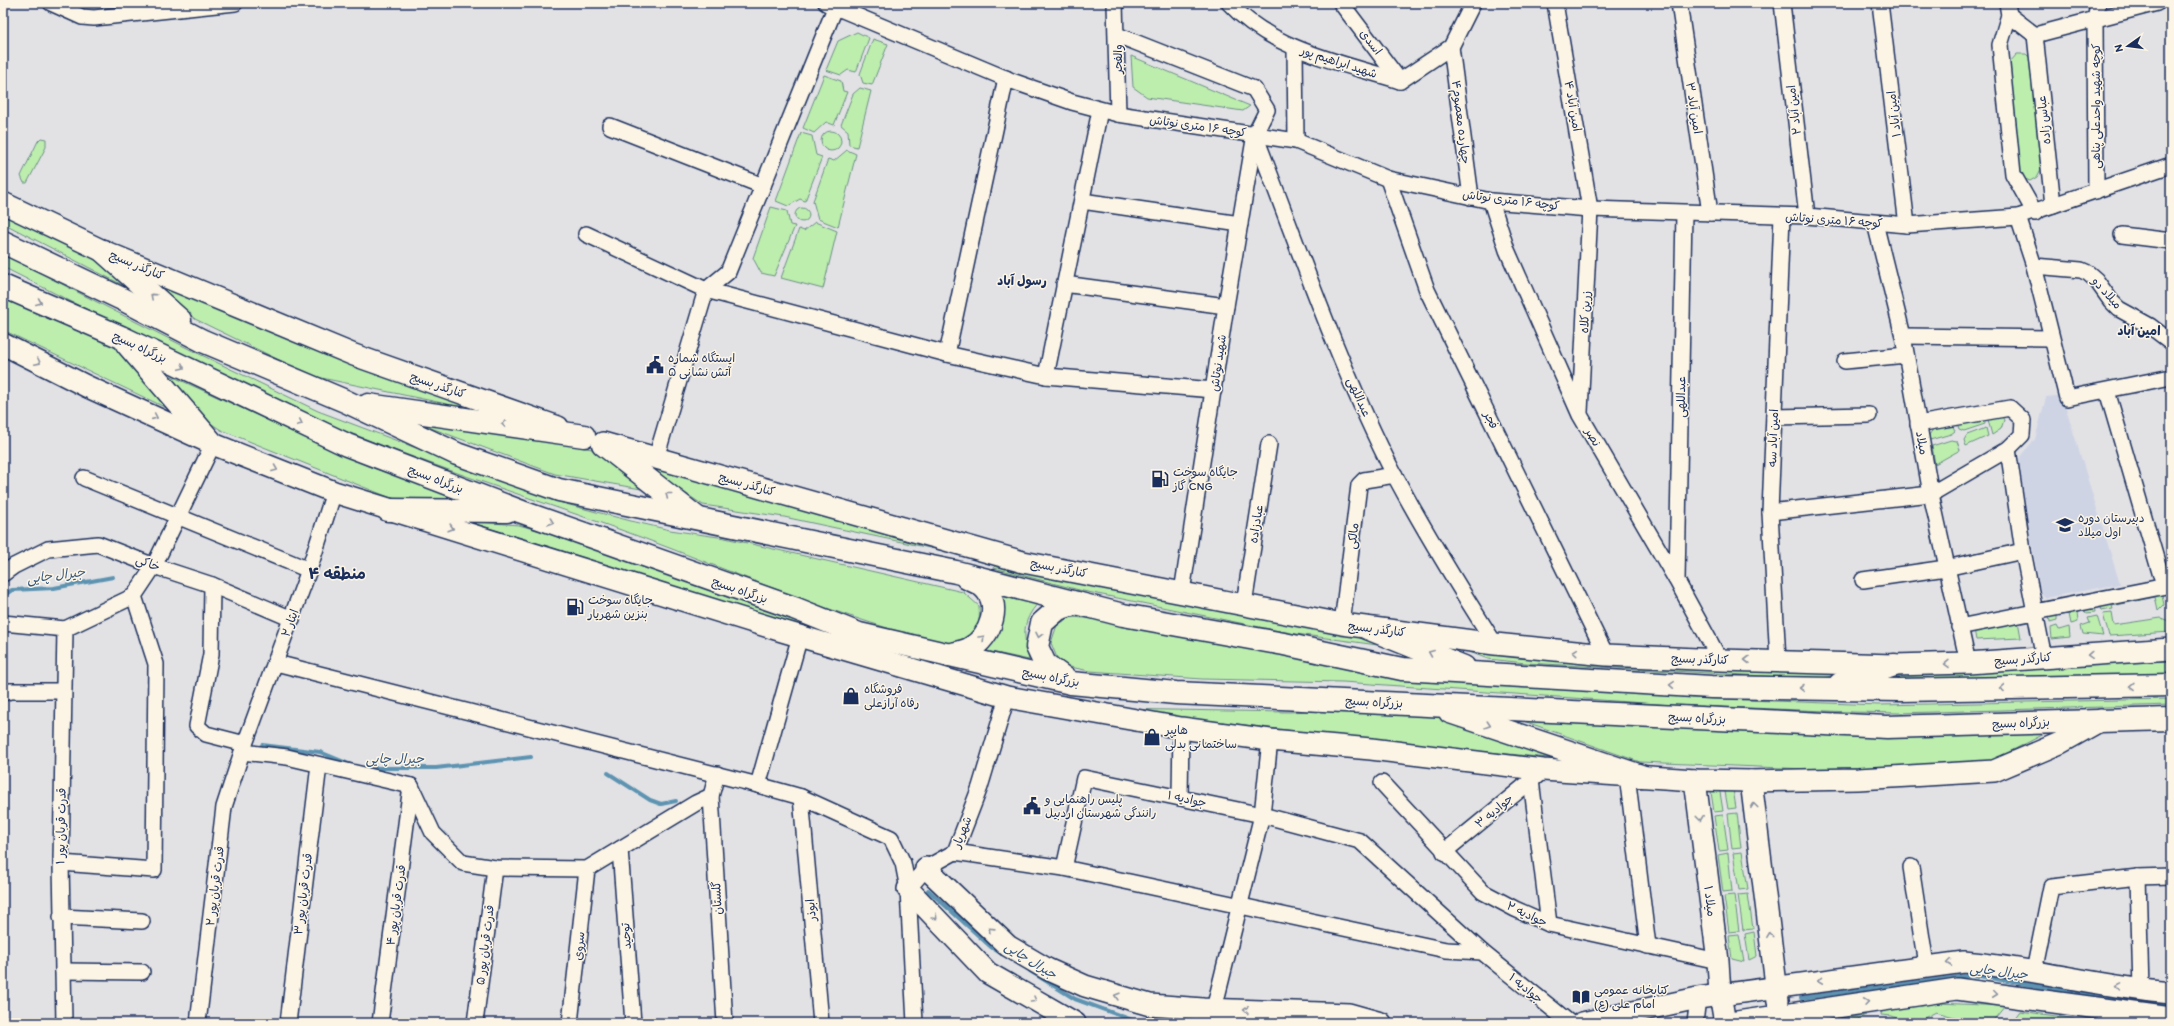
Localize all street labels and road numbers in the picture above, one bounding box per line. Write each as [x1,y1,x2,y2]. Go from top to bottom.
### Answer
street label: اسدی [1357,27,1385,57]
street label: شهید ابراهیم پور [1297,43,1379,83]
street label: کوچه شهید واحدعلی پناهی [2089,43,2104,169]
street label: والفجر [1111,44,1126,75]
street label: چهارده معصوم۴ [1447,79,1473,165]
street label: ۴ امین آباد [1561,79,1584,133]
street label: ۳ امین آباد [1682,81,1705,135]
street label: ۲ امین آباد [1784,84,1805,136]
street label: ۱ امین آباد [1884,90,1905,138]
street label: عباس زاده [2034,95,2055,145]
street label: کوچه ۱۶ متری نوتاش [1149,112,1247,140]
street label: کوچه ۱۶ متری نوتاش [1462,187,1560,213]
street label: کوچه ۱۶ متری نوتاش [1785,210,1883,230]
street label: کنارگذر بسیج [107,247,166,285]
street label: میلاد دو [2088,273,2125,312]
street label: زرین کلاه [1577,290,1593,334]
street label: بزرگراه بسیج [110,328,169,367]
street label: شهید نوتاش [1207,334,1229,392]
street label: کنارگذر بسیج [408,369,468,403]
street label: عبداللهی [1343,375,1374,419]
street label: عبداللهی [1674,376,1689,418]
street label: فجر [1479,408,1501,432]
street label: امین آباد سه [1765,409,1782,467]
street label: نصر [1582,424,1604,449]
street label: میلاد [1913,430,1931,456]
street label: بزرگراه بسیج [406,462,466,498]
street label: کنارگذر بسیج [717,469,777,501]
street label: عبادزاده [1246,504,1267,544]
street label: مالکی [1344,522,1363,550]
street label: خاکی [133,552,162,575]
street label: کنارگذر بسیج [1029,556,1089,582]
street label: بزرگراه بسیج [710,574,770,608]
street label: ایثار ۲ [279,607,302,639]
street label: کنارگذر بسیج [1347,619,1407,641]
street label: کنارگذر بسیج [1994,650,2052,670]
street label: کنارگذر بسیج [1671,651,1729,669]
street label: بزرگراه بسیج [1021,665,1081,691]
street label: بزرگراه بسیج [1345,693,1403,713]
street label: بزرگراه بسیج [1668,709,1726,729]
street label: بزرگراه بسیج [1992,715,2050,733]
street label: قدرت قربان پور ۱ [53,787,70,865]
street label: جوادیه ۱ [1166,788,1208,811]
street label: جوادیه ۳ [1472,791,1516,832]
street label: شهریار [949,814,975,851]
street label: قدرت قربان پور ۲ [203,845,228,927]
street label: قدرت قربان پور ۳ [291,852,316,936]
street label: قدرت قربان پور ۴ [383,864,410,946]
street label: گلستان [709,881,725,915]
street label: میلاد ۱ [1701,885,1719,917]
street label: ابوذر [803,898,820,923]
street label: جوادیه ۲ [1504,898,1550,930]
street label: قدرت قربان پور ۵ [473,904,498,986]
street label: توحید [618,922,634,950]
street label: سروی [571,931,588,961]
street label: جوادیه ۱ [1506,970,1546,1007]

